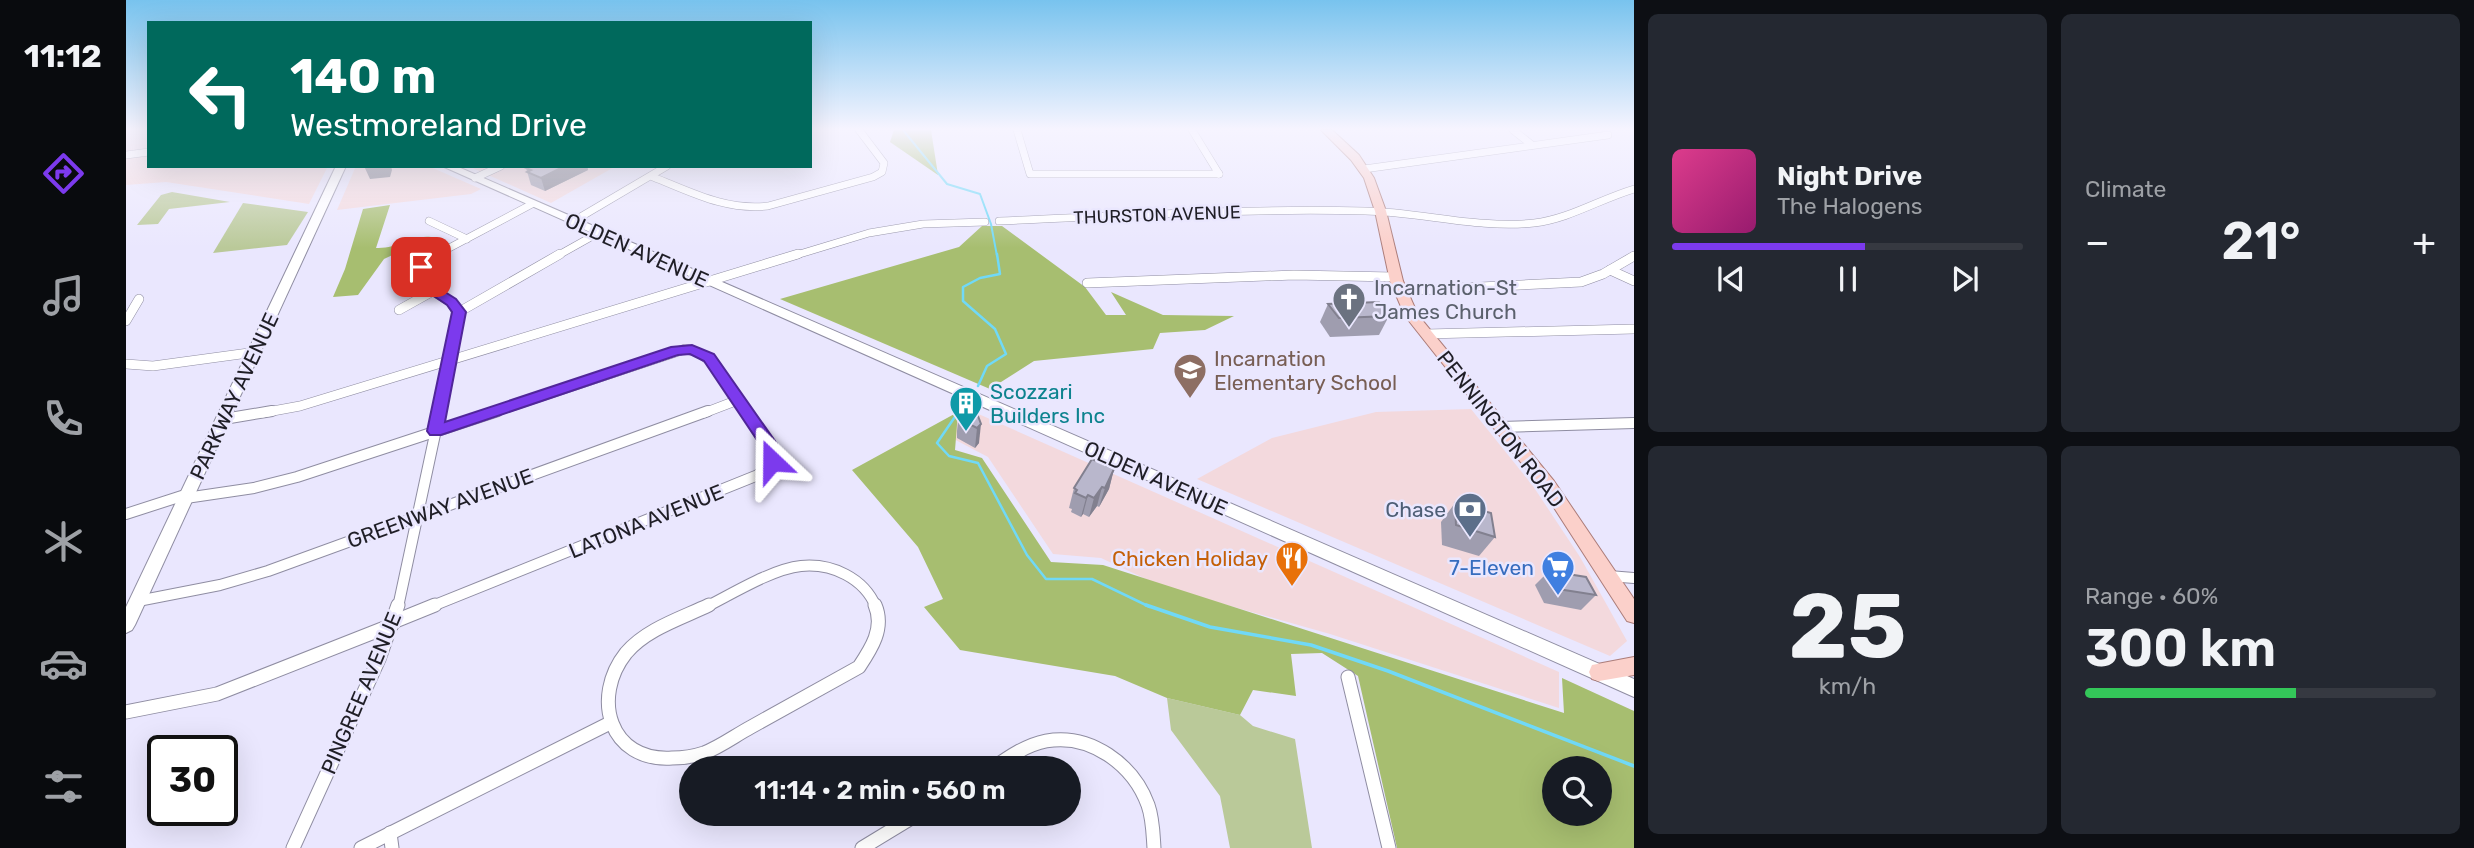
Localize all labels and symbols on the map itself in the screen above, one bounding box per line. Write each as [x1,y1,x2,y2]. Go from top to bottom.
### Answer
street label: THURSTON AVENUE [1073,201,1241,229]
street label: OLDEN AVENUE [562,207,712,293]
pin [391,237,451,297]
place label: Incarnation-St James Church [1374,275,1517,324]
church icon: Incarnation-St James Church [1330,280,1368,329]
street label: PARKWAY AVENUE [184,309,284,483]
place label: Incarnation Elementary School [1214,346,1397,395]
street label: PENNINGTON ROAD [1432,346,1570,512]
school or university icon: Incarnation Elementary School [1171,351,1209,400]
place label: Scozzari Builders Inc [990,379,1105,428]
building icon: Scozzari Builders Inc [947,384,985,433]
position arrow [735,424,809,498]
street label: OLDEN AVENUE [1081,435,1231,521]
street label: GREENWAY AVENUE [344,463,536,553]
street label: LATONA AVENUE [565,479,727,563]
bank icon: Chase [1451,490,1489,539]
place label: Chase [1385,497,1446,522]
restaurant icon: Chicken Holiday [1273,539,1311,588]
place label: Chicken Holiday [1112,546,1268,571]
supermarket icon: 7-Eleven [1539,548,1577,597]
place label: 7-Eleven [1449,555,1534,580]
street label: PINGREE AVENUE [316,608,406,778]
speed limit sign: 30 [147,735,238,826]

